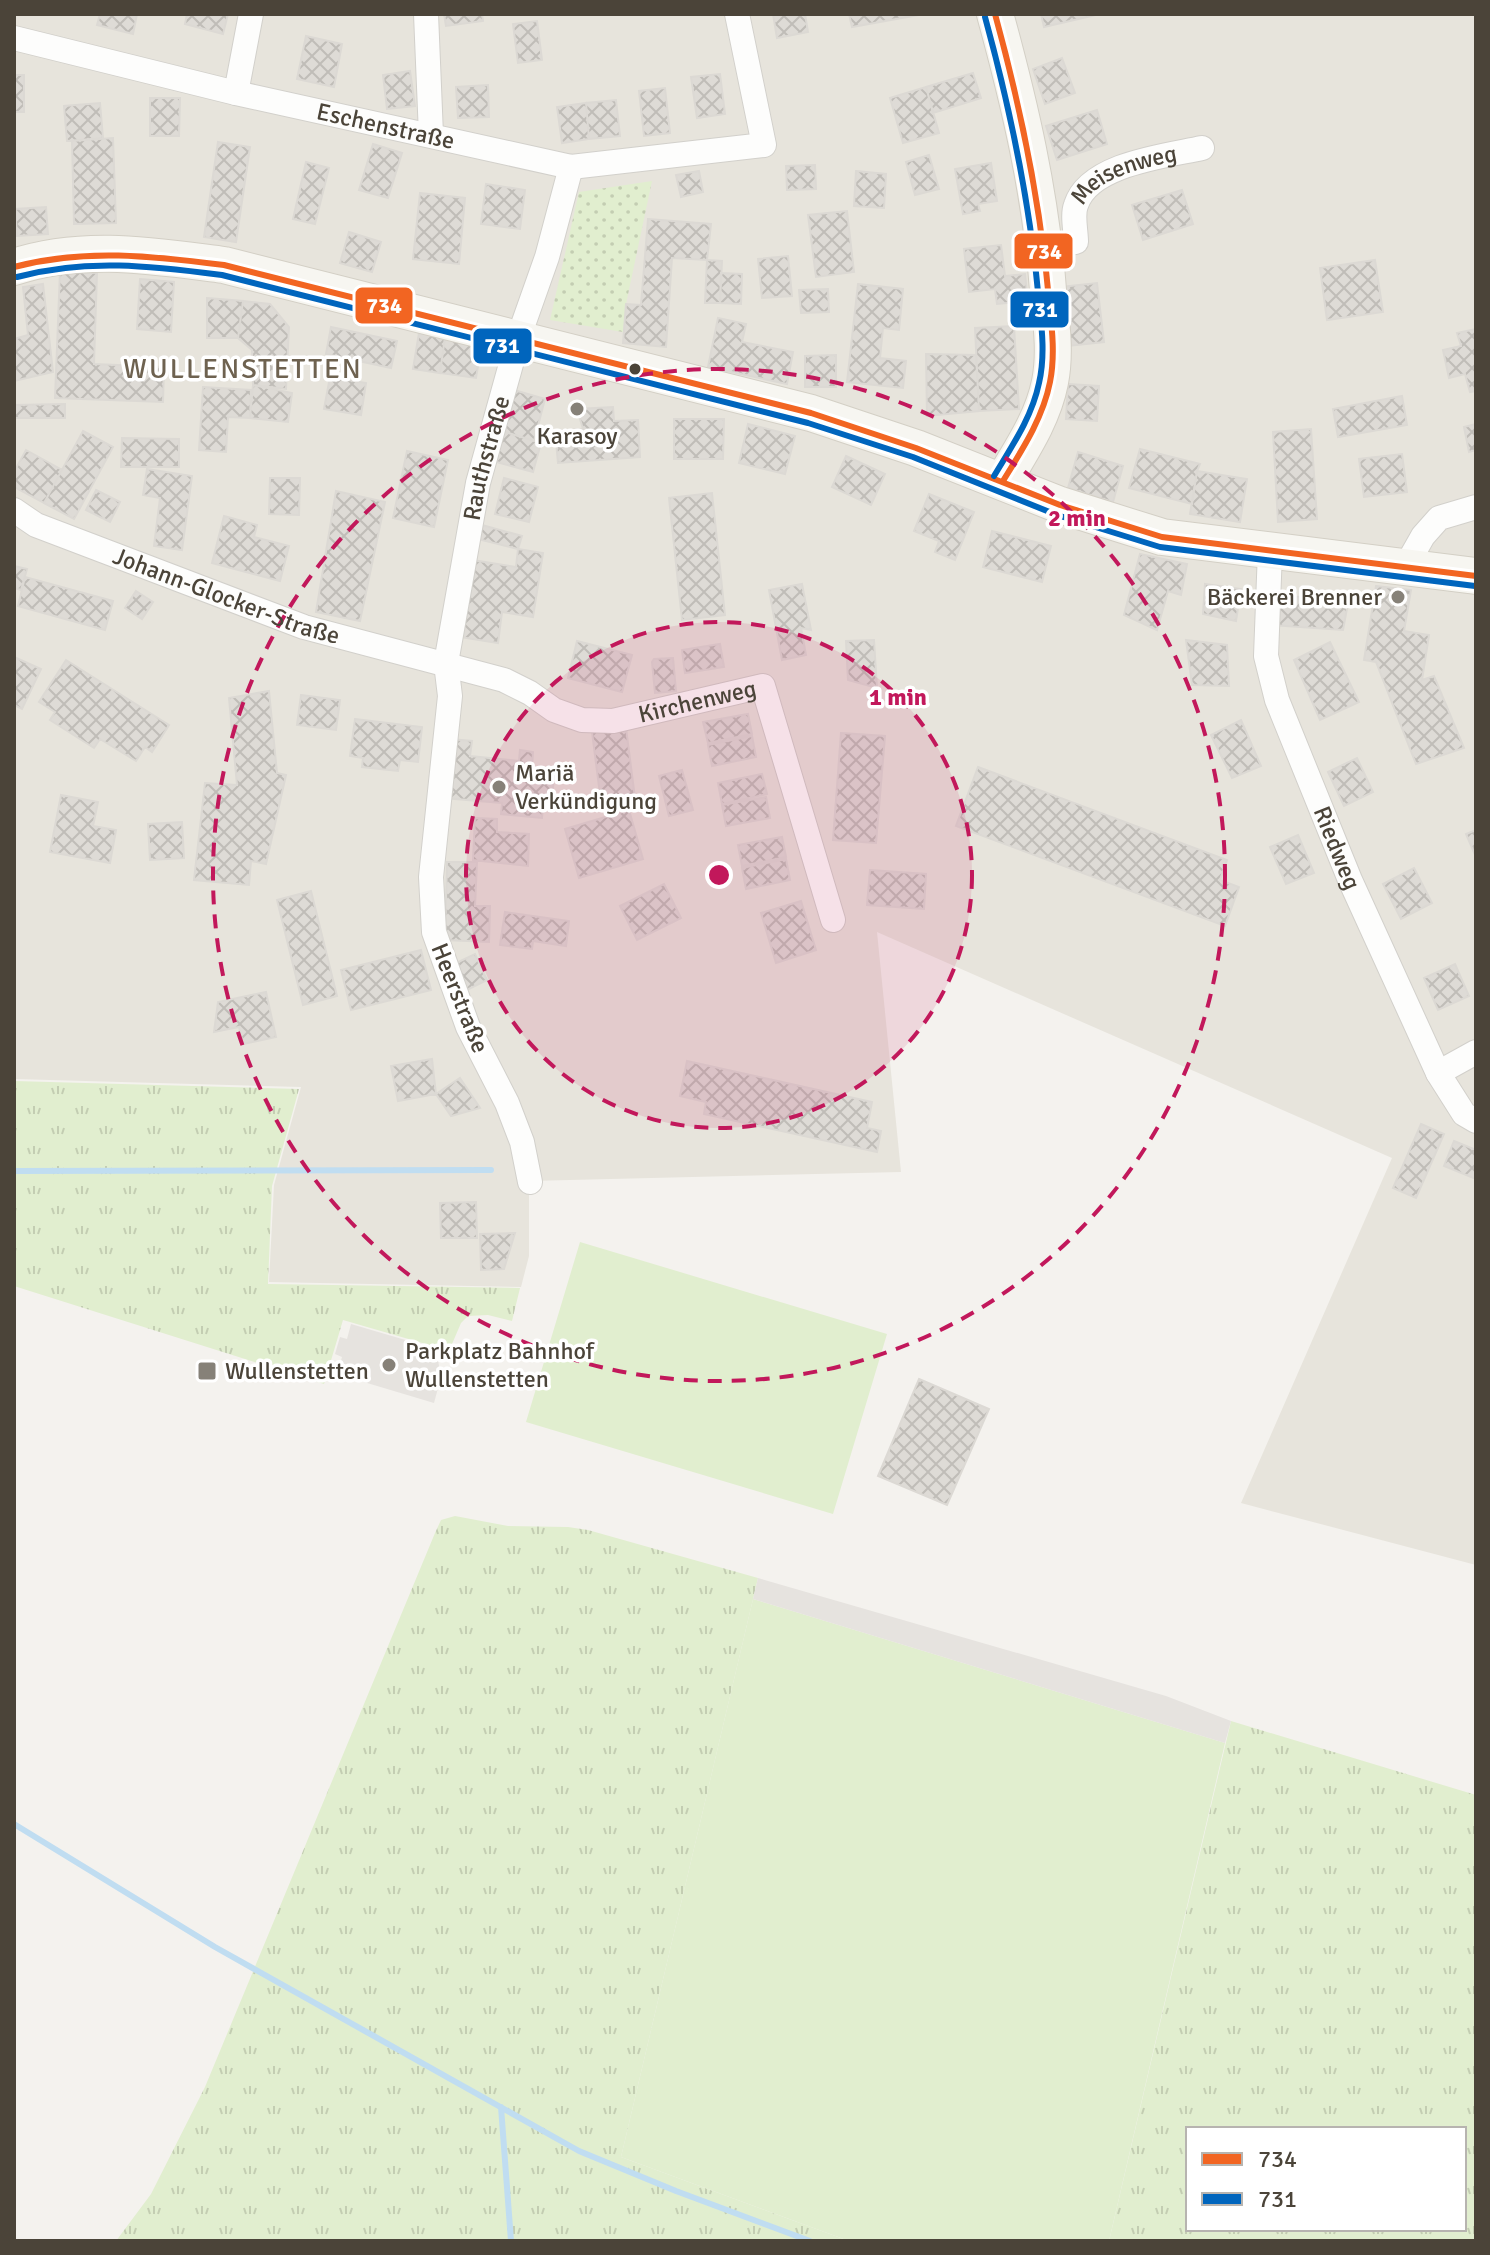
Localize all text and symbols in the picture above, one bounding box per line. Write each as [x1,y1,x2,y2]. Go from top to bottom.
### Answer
street label: Eschenstraße [314,96,457,156]
street label: Meisenweg [1064,138,1179,210]
line badge: 734 [1013,232,1074,270]
text: 734 [1026,238,1062,265]
line badge: 734 [354,286,414,325]
line badge: 731 [1009,290,1070,329]
text: 734 [366,292,402,319]
text: 731 [1022,296,1058,323]
line badge: 731 [472,327,533,365]
text: 731 [484,332,520,359]
district label: WULLENSTETTEN [123,352,363,386]
unlabelled marker [627,361,643,377]
street label: Rauthstraße [457,392,517,523]
marker: Karasoy [568,400,586,418]
place label: Karasoy [536,421,618,451]
text: 2 min [1048,503,1106,533]
street label: Johann-Glocker-Straße [109,541,343,651]
place label: Bäckerei Brenner [1207,582,1382,612]
marker: Bäckerei Brenner [1389,588,1407,606]
street label: Kirchenweg [635,673,759,730]
text: 1 min [869,682,927,712]
place label: Mariä Verkündigung [515,758,657,816]
marker: Mariä Verkündigung [490,778,508,796]
street label: Riedweg [1307,802,1367,894]
centre of rings [705,861,733,889]
street label: Heerstraße [424,939,496,1057]
place label: Parkplatz Bahnhof Wullenstetten [405,1336,595,1394]
place label: Wullenstetten [225,1356,369,1386]
marker: Parkplatz Bahnhof Wullenstetten [380,1356,398,1374]
marker: Wullenstetten [196,1360,218,1382]
legend [1186,2127,1466,2231]
text: 734 [1258,2144,1297,2174]
text: 731 [1258,2184,1297,2214]

